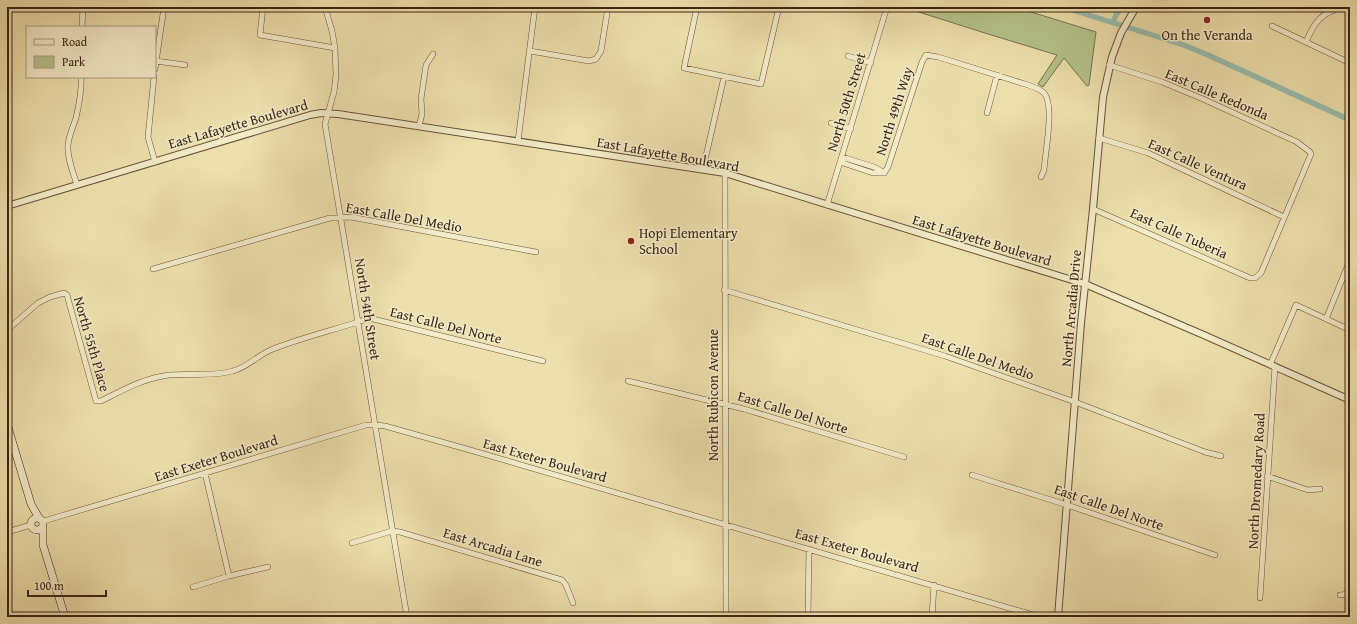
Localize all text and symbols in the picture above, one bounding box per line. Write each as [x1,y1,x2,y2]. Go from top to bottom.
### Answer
marker: On the Veranda [1202,15,1212,25]
place label: On the Veranda [1161,25,1253,45]
legend [26,26,156,78]
text: Road [62,33,88,50]
street label: North 50th Street [821,50,871,154]
text: Park [62,53,86,70]
street label: East Calle Redonda [1162,63,1272,125]
street label: North 49th Way [870,64,918,158]
street label: East Lafayette Boulevard [166,94,311,153]
street label: East Lafayette Boulevard [595,132,741,176]
street label: East Calle Ventura [1145,133,1251,195]
street label: East Calle Del Medio [344,197,464,237]
street label: East Calle Tuberia [1127,203,1231,264]
street label: East Lafayette Boulevard [910,209,1054,271]
place label: Hopi Elementary School [639,223,738,259]
marker: Hopi Elementary School [626,236,636,246]
street label: North Arcadia Drive [1056,248,1086,367]
street label: North 54th Street [350,257,386,361]
street label: North 55th Place [69,294,115,394]
street label: East Calle Del Norte [388,301,504,349]
street label: East Calle Del Medio [919,327,1037,385]
street label: North Rubicon Avenue [703,329,723,461]
street label: East Calle Del Norte [735,386,851,438]
street label: North Dromedary Road [1242,412,1270,550]
street label: East Exeter Boulevard [152,430,281,486]
street label: East Exeter Boulevard [481,433,610,487]
street label: East Calle Del Norte [1052,479,1167,535]
street label: East Arcadia Lane [441,522,546,572]
street label: East Exeter Boulevard [793,523,922,577]
scale bar [28,572,106,598]
text: 100 m [34,577,64,594]

